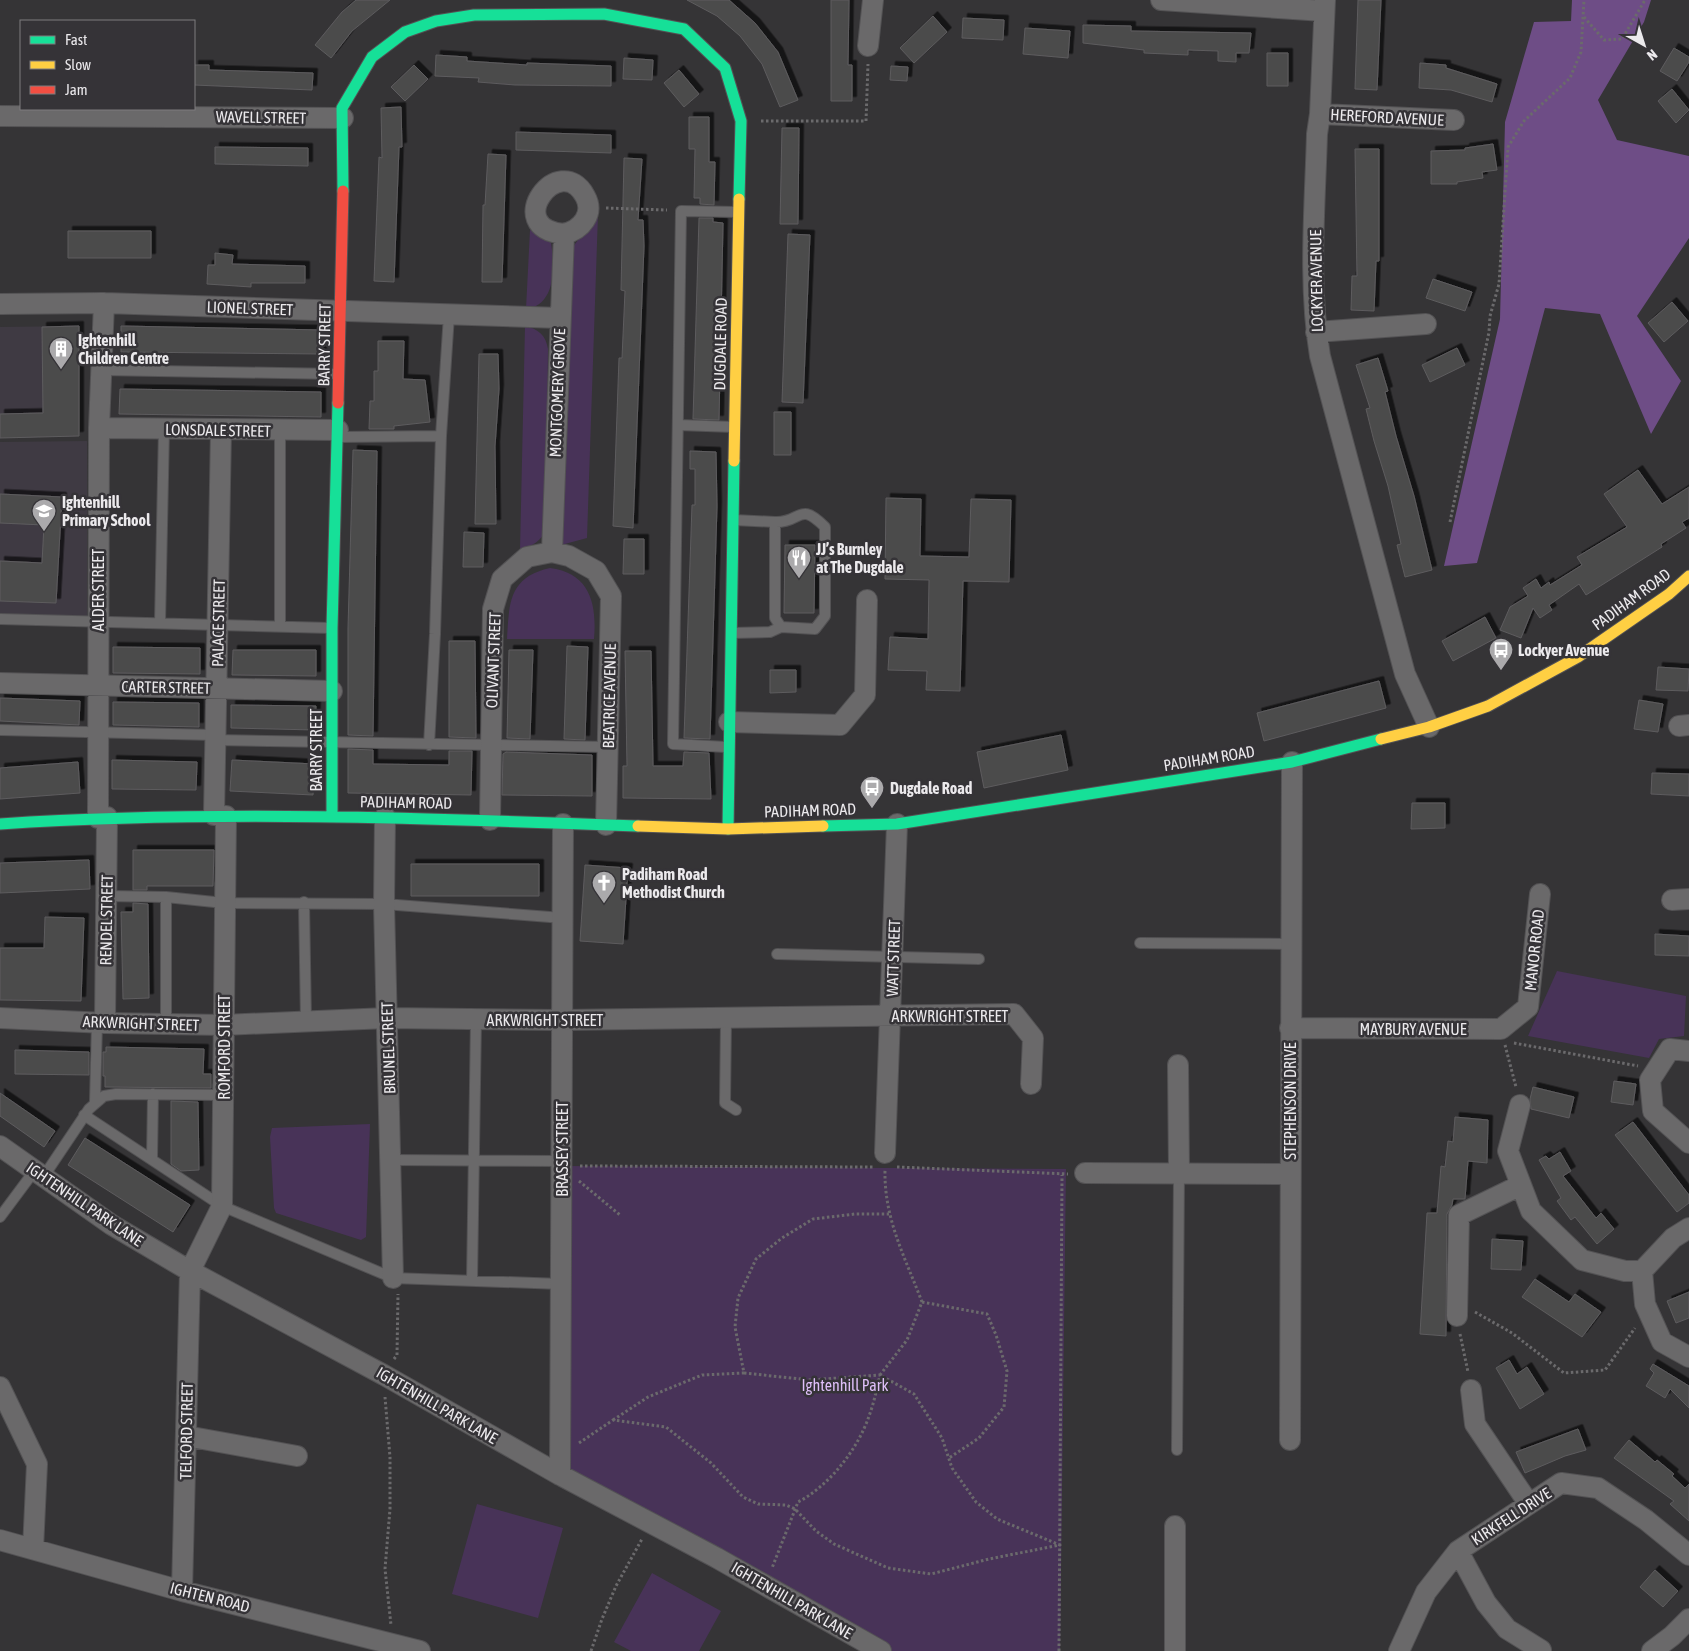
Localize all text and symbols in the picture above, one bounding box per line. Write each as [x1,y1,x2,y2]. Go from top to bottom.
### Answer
legend [20,20,195,110]
north arrow [1619,20,1669,70]
text: Fast [65,31,87,48]
text: N [1644,46,1660,64]
text: Slow [65,56,91,73]
text: Jam [65,81,88,98]
street label: HEREFORD AVENUE [1330,105,1444,129]
street label: WAVELL STREET [216,107,306,127]
street label: LOCKYER AVENUE [1306,230,1326,332]
street label: LIONEL STREET [206,297,294,319]
street label: DUGDALE ROAD [710,297,730,391]
street label: BARRY STREET [314,303,334,387]
street label: MONTGOMERY GROVE [546,328,568,458]
place label: Ightenhill Children Centre [78,331,169,367]
building icon: Ightenhill Children Centre [48,336,74,370]
street label: LONSDALE STREET [165,420,271,440]
place label: Ightenhill Primary School [62,493,151,529]
school or university icon: Ightenhill Primary School [31,498,57,532]
place label: JJ’s Burnley at The Dugdale [815,540,904,576]
restaurant icon: JJ’s Burnley at The Dugdale [786,545,812,579]
street label: ALDER STREET [89,549,107,631]
street label: PADIHAM ROAD [1588,565,1674,633]
street label: PALACE STREET [208,579,228,667]
street label: OLIVANT STREET [482,612,504,708]
bus stop icon: Lockyer Avenue [1488,637,1514,671]
place label: Lockyer Avenue [1518,641,1610,659]
street label: BEATRICE AVENUE [599,643,619,749]
street label: CARTER STREET [121,677,211,697]
street label: BARRY STREET [307,709,325,791]
street label: PADIHAM ROAD [1162,742,1256,774]
bus stop icon: Dugdale Road [859,775,885,809]
place label: Dugdale Road [890,779,973,797]
street label: PADIHAM ROAD [360,792,452,812]
street label: PADIHAM ROAD [764,799,856,821]
place label: Padiham Road Methodist Church [622,865,725,901]
church icon: Padiham Road Methodist Church [591,870,617,904]
street label: RENDEL STREET [96,874,116,966]
street label: MANOR ROAD [1521,908,1547,991]
street label: WATT STREET [883,919,903,997]
street label: ROMFORD STREET [215,994,233,1100]
street label: BRUNEL STREET [377,1002,399,1094]
street label: ARKWRIGHT STREET [892,1007,1008,1025]
street label: ARKWRIGHT STREET [487,1011,603,1029]
street label: ARKWRIGHT STREET [82,1012,200,1034]
street label: MAYBURY AVENUE [1360,1020,1467,1038]
street label: STEPHENSON DRIVE [1281,1042,1299,1160]
street label: BRASSEY STREET [553,1101,571,1197]
street label: IGHTENHILL PARK LANE [23,1158,147,1250]
street label: IGHTENHILL PARK LANE [373,1363,501,1447]
park label: Ightenhill Park [801,1376,889,1395]
street label: TELFORD STREET [176,1382,196,1480]
street label: KIRKFELL DRIVE [1468,1483,1554,1548]
street label: IGHTENHILL PARK LANE [728,1558,856,1642]
street label: IGHTEN ROAD [168,1578,252,1616]

